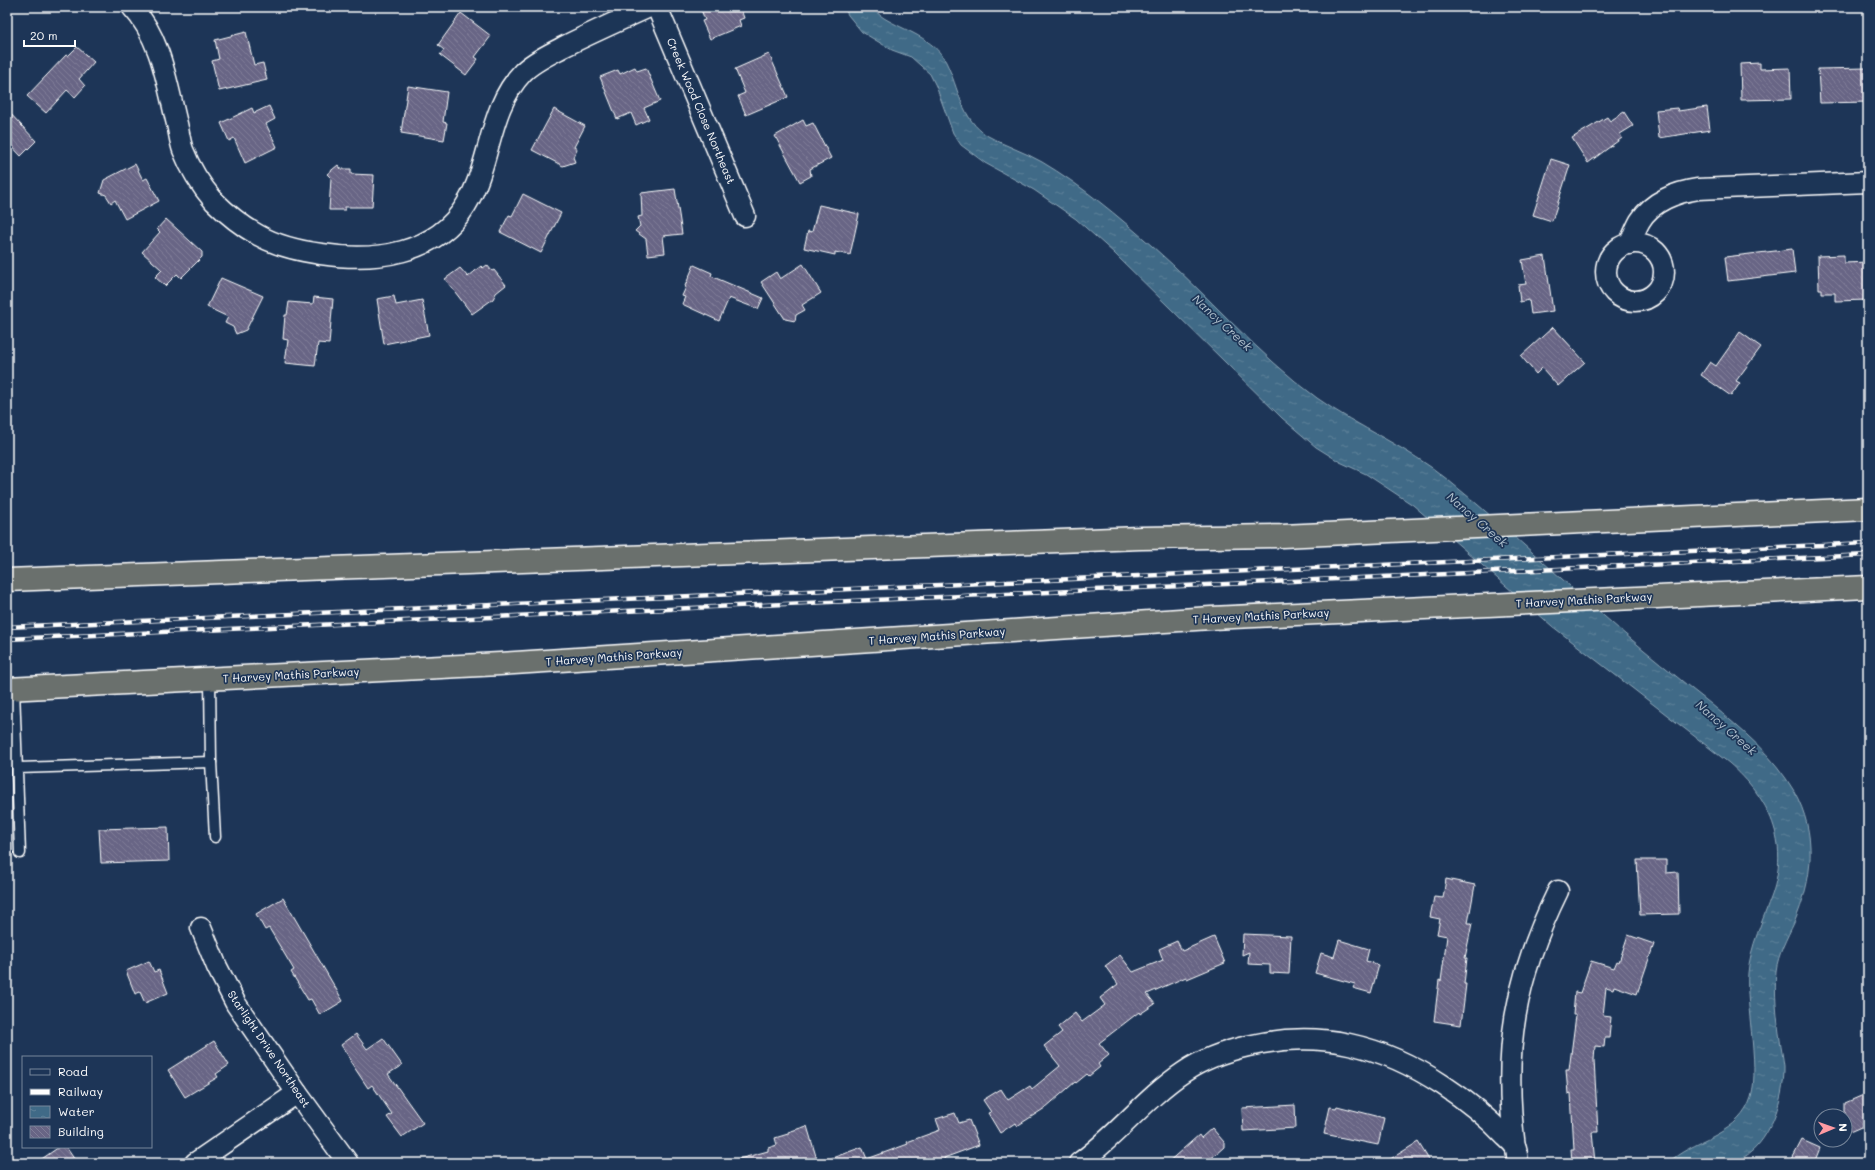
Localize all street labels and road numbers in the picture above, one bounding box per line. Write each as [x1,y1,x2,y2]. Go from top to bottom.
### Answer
street label: Creek Wood Close Northeast [664,35,739,186]
street label: T Harvey Mathis Parkway [1515,588,1653,611]
street label: T Harvey Mathis Parkway [1192,604,1330,627]
street label: T Harvey Mathis Parkway [868,623,1006,648]
street label: T Harvey Mathis Parkway [545,644,683,669]
street label: T Harvey Mathis Parkway [222,663,360,686]
street label: Starlight Drive Northeast [225,987,314,1110]

